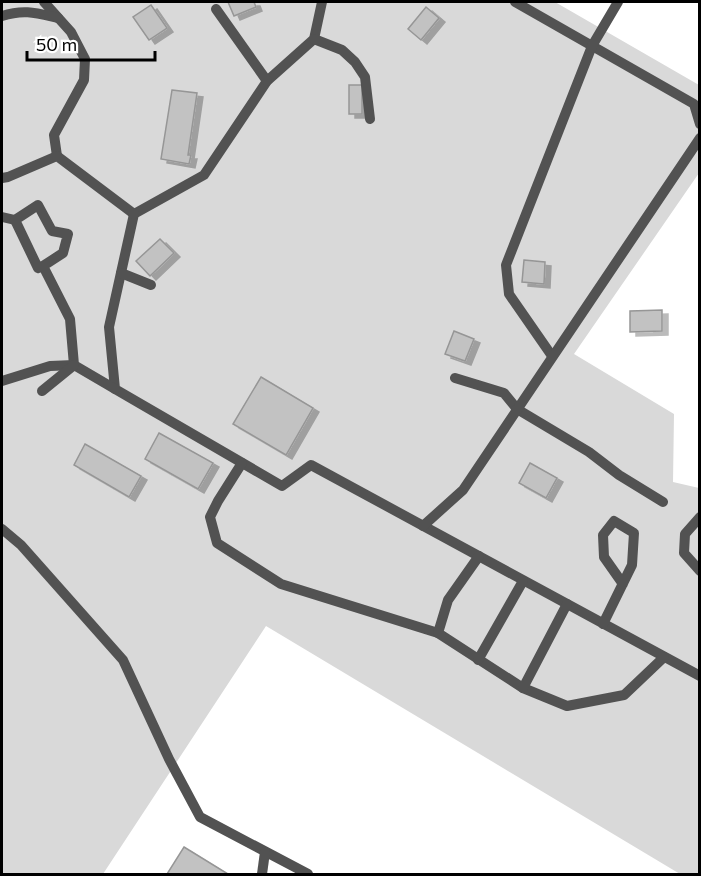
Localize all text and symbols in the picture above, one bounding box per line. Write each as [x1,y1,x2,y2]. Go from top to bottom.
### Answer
scale bar [27,24,154,62]
text: 50 m [36,33,77,55]

